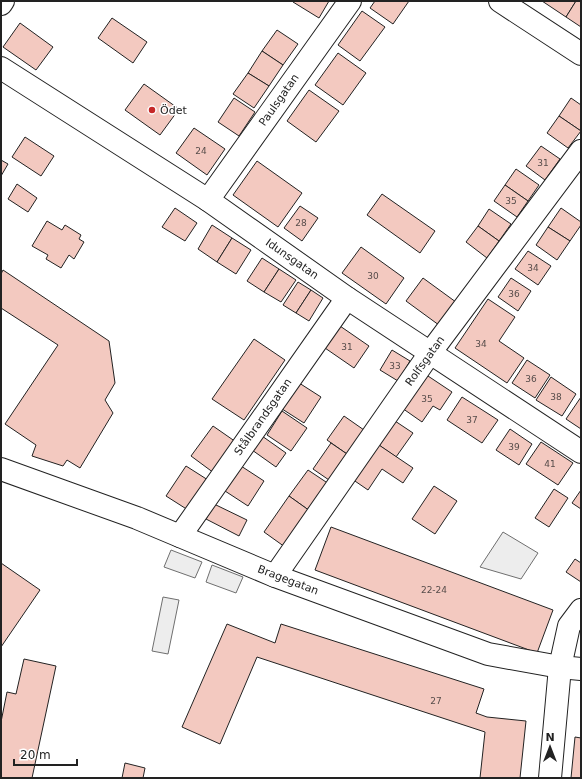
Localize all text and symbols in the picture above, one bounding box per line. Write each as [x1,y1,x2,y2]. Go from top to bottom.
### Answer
street label: Paulsgatan [256,72,302,128]
place label: Ödet [160,104,187,117]
marker: Ödet [147,105,157,115]
house number: 24 [195,146,207,156]
house number: 31 [537,158,549,168]
house number: 35 [505,196,517,206]
house number: 28 [295,218,307,228]
street label: Idunsgatan [263,236,321,282]
house number: 34 [527,263,539,273]
house number: 30 [367,271,379,281]
house number: 36 [508,289,520,299]
street label: Rolfsgatan [403,334,447,388]
house number: 34 [475,339,487,349]
house number: 31 [341,342,353,352]
house number: 33 [389,361,401,371]
house number: 36 [525,374,537,384]
street label: Stålbrandsgatan [232,376,294,458]
house number: 38 [550,392,562,402]
house number: 35 [421,394,433,404]
house number: 37 [466,415,478,425]
house number: 39 [508,442,520,452]
house number: 41 [544,459,556,469]
street label: Bragegatan [256,562,320,598]
house number: 22-24 [421,585,447,595]
house number: 27 [430,696,442,706]
north arrow [530,727,570,767]
text: N [545,731,555,744]
scale bar [14,741,77,767]
text: 20 m [20,748,51,762]

